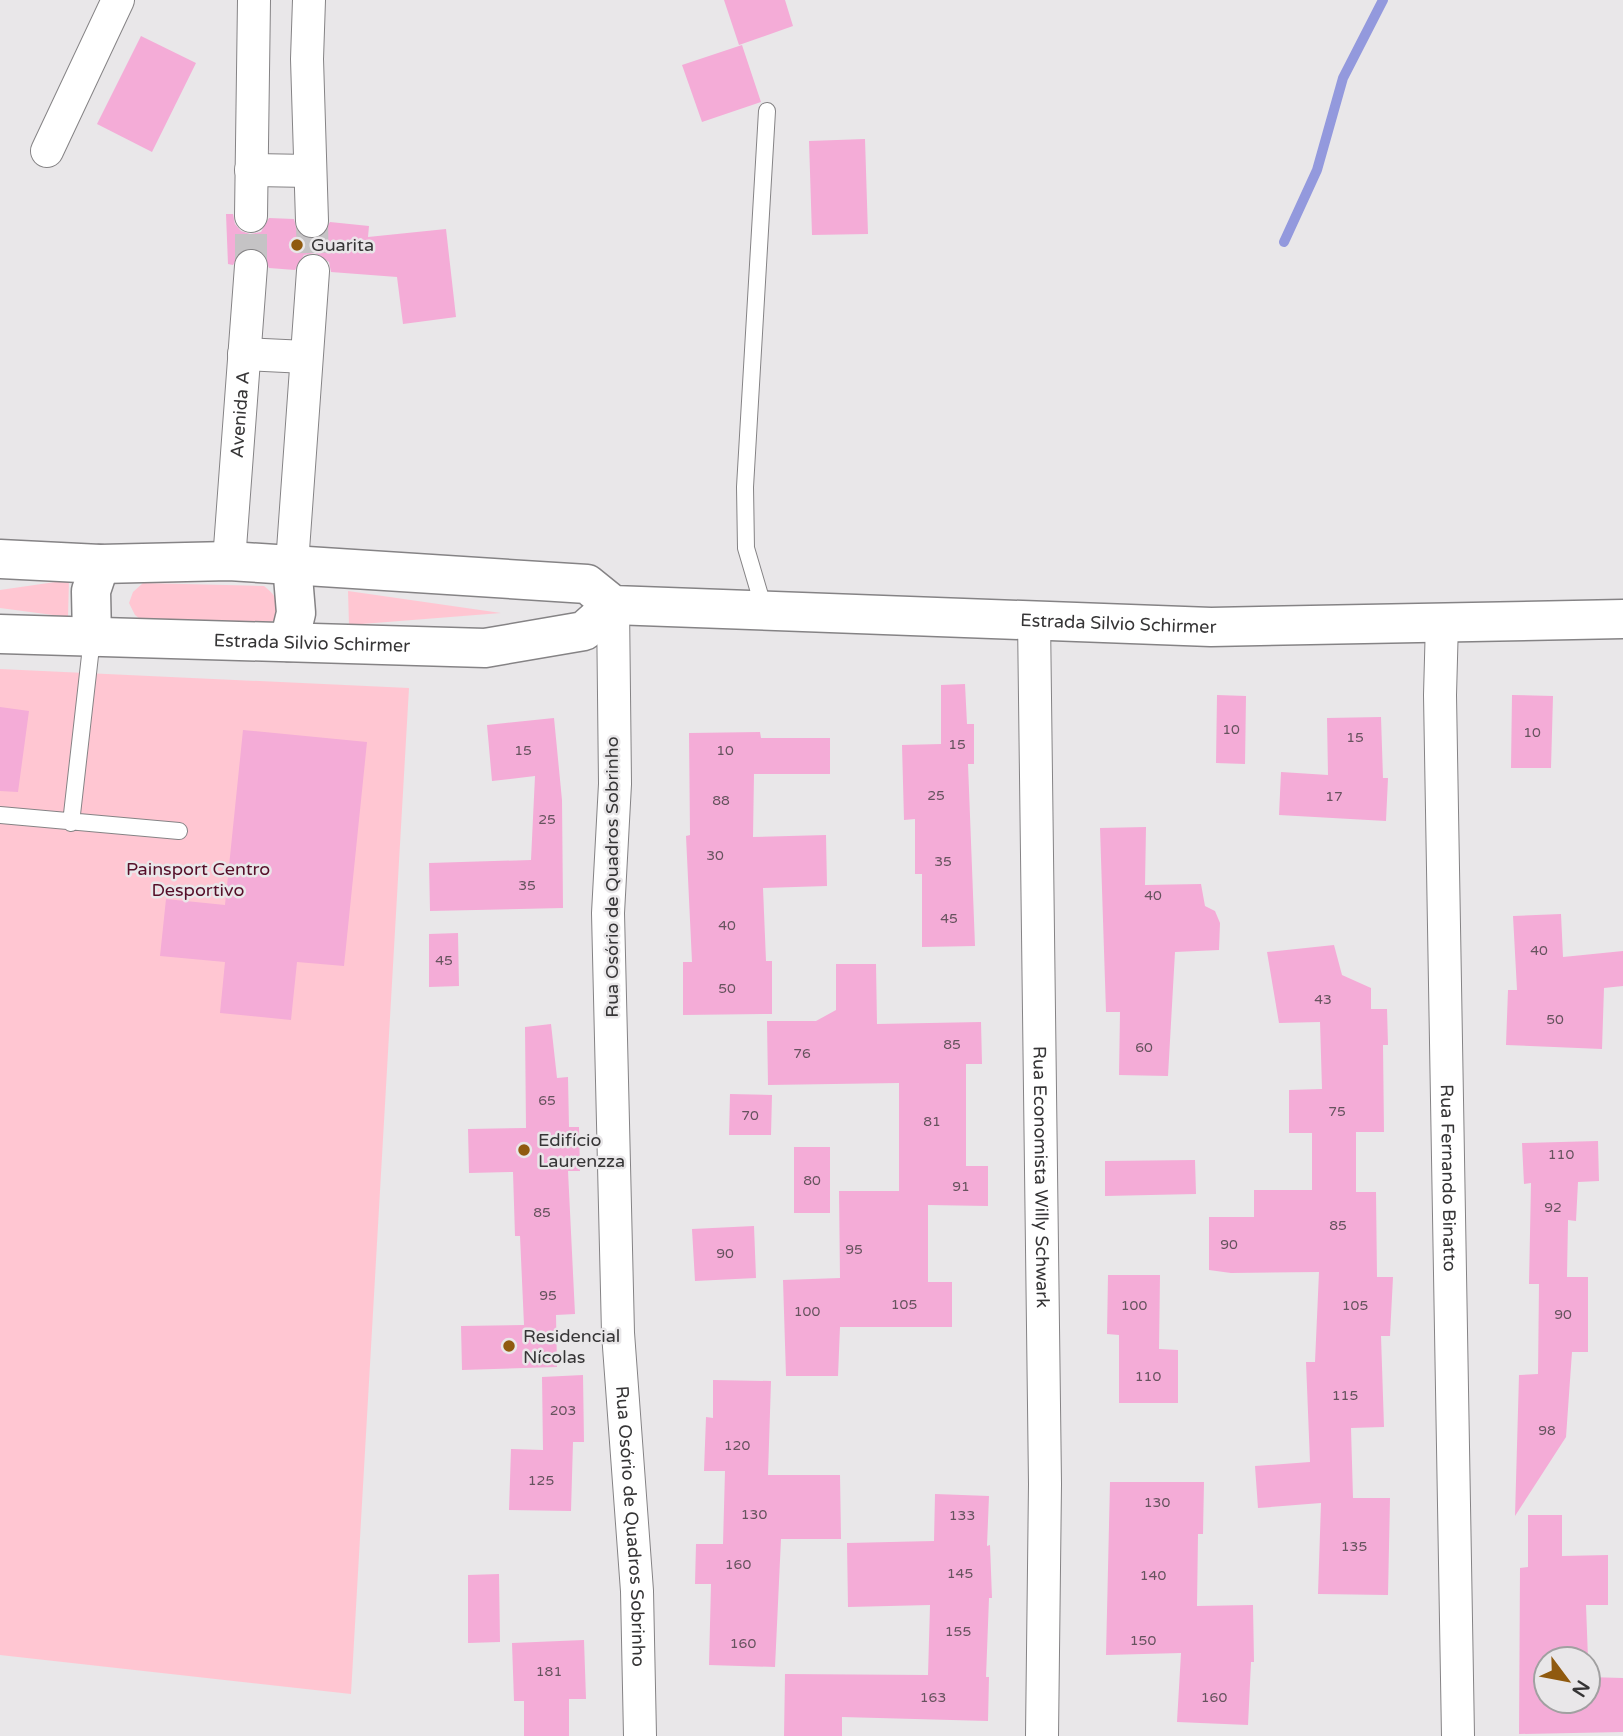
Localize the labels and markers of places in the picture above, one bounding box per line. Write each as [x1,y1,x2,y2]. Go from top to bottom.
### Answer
place label: Guarita [311,234,374,256]
marker: Guarita [289,237,305,253]
place label: Edifício Laurenzza [538,1129,625,1172]
marker: Edifício Laurenzza [516,1142,532,1158]
place label: Residencial Nícolas [523,1325,620,1368]
marker: Residencial Nícolas [501,1338,517,1354]

